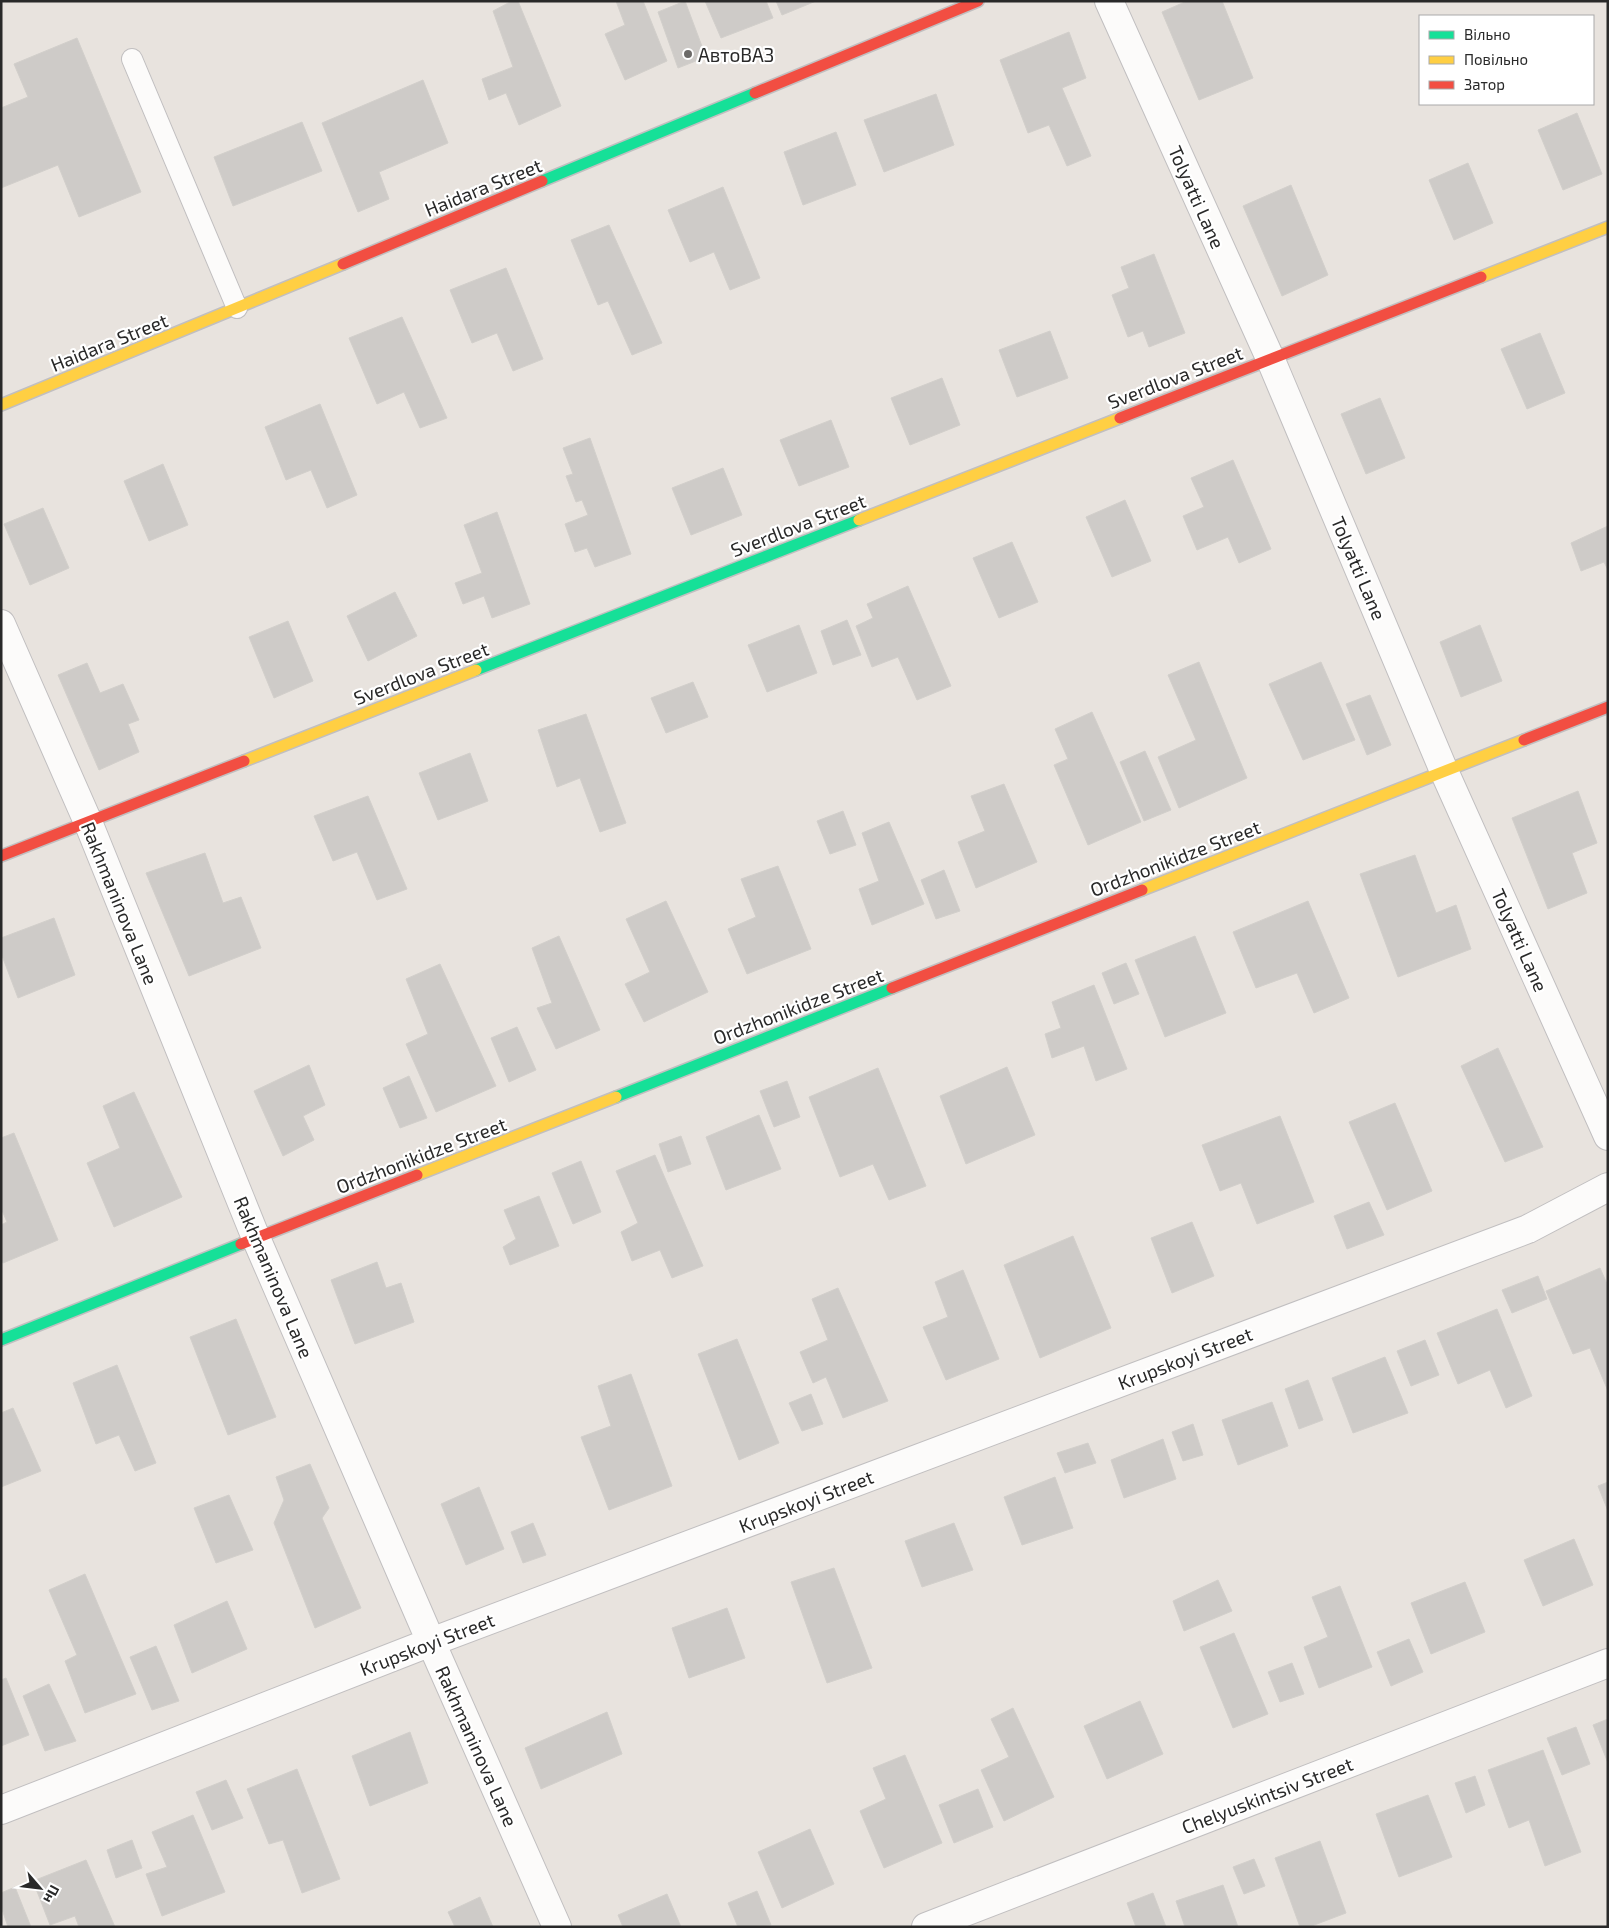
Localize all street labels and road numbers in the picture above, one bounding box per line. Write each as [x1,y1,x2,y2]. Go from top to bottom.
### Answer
street label: Tolyatti Lane [1164,142,1230,252]
street label: Haidara Street [421,153,545,221]
street label: Haidara Street [47,308,171,376]
street label: Sverdlova Street [1104,341,1246,413]
street label: Sverdlova Street [727,489,869,561]
street label: Tolyatti Lane [1327,513,1391,623]
street label: Sverdlova Street [350,637,492,709]
street label: Ordzhonikidze Street [1087,815,1263,901]
street label: Rakhmaninova Lane [77,818,163,988]
street label: Tolyatti Lane [1487,885,1553,995]
street label: Ordzhonikidze Street [710,963,886,1049]
street label: Ordzhonikidze Street [333,1112,509,1198]
street label: Rakhmaninova Lane [230,1193,318,1361]
street label: Krupskoyi Street [1114,1322,1256,1394]
street label: Krupskoyi Street [735,1465,877,1537]
street label: Krupskoyi Street [356,1608,498,1680]
street label: Rakhmaninova Lane [431,1662,523,1830]
street label: Chelyuskintsiv Street [1178,1752,1356,1838]

